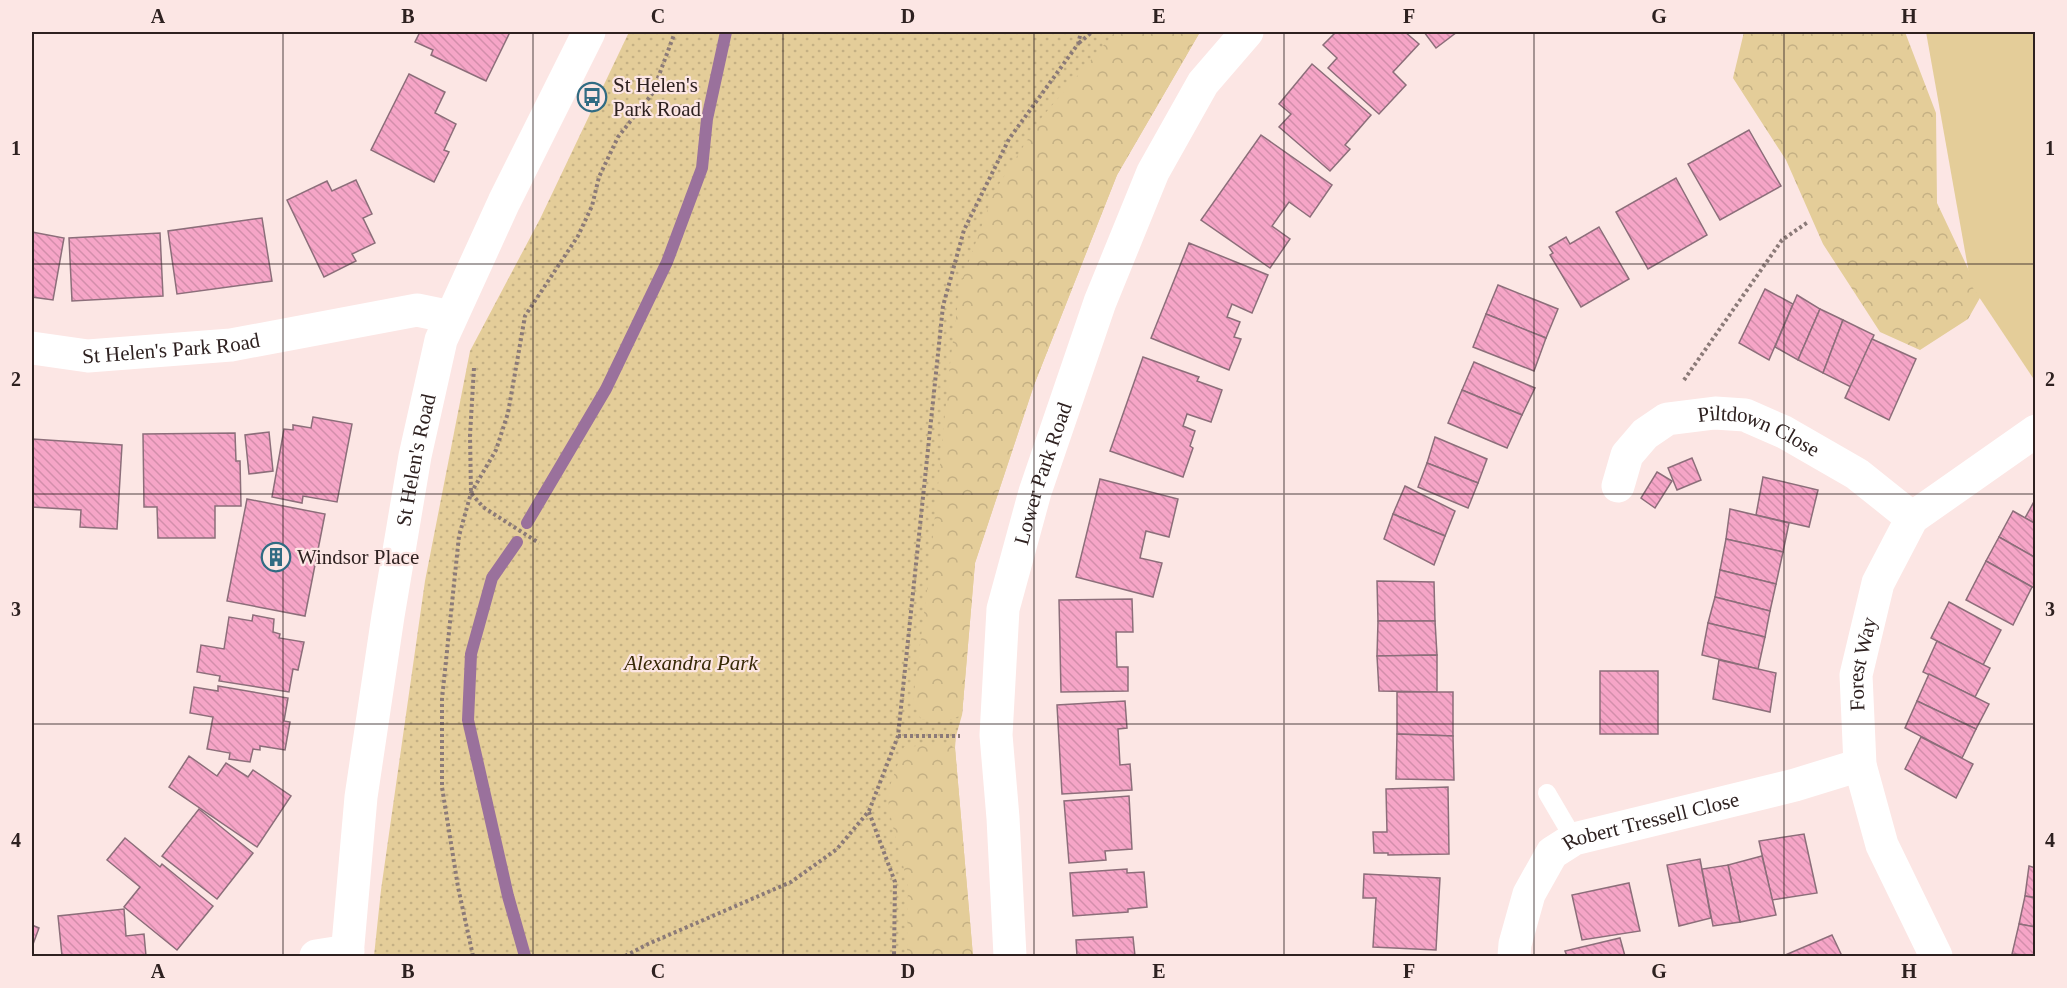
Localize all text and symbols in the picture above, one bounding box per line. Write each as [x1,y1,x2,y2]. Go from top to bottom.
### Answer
text: A [151,5,166,27]
text: B [401,5,415,27]
text: C [651,5,665,27]
text: D [901,5,915,27]
text: E [1152,5,1166,27]
text: F [1403,5,1415,27]
text: G [1651,5,1667,27]
text: H [1901,5,1917,27]
place label: St Helen's Park Road [613,73,702,121]
bus stop icon: St Helen's Park Road [576,81,608,113]
text: 1 [11,137,21,159]
text: 1 [2045,137,2055,159]
street label: St Helen's Park Road [81,328,262,368]
text: 2 [11,368,21,390]
text: 2 [2045,368,2055,390]
street label: St Helen's Road [391,391,441,528]
street label: Lower Park Road [1009,399,1077,547]
street label: Piltdown Close [1696,401,1824,462]
building icon: Windsor Place [260,541,292,573]
place label: Windsor Place [297,545,419,569]
text: 3 [11,598,21,620]
text: 3 [2045,598,2055,620]
street label: Forest Way [1844,614,1882,712]
park label: Alexandra Park [622,651,758,675]
street label: Robert Tressell Close [1558,787,1741,855]
text: 4 [11,829,21,851]
text: 4 [2045,829,2055,851]
text: A [151,960,166,982]
text: B [401,960,415,982]
text: C [651,960,665,982]
text: D [901,960,915,982]
text: E [1152,960,1166,982]
text: F [1403,960,1415,982]
text: G [1651,960,1667,982]
text: H [1901,960,1917,982]

